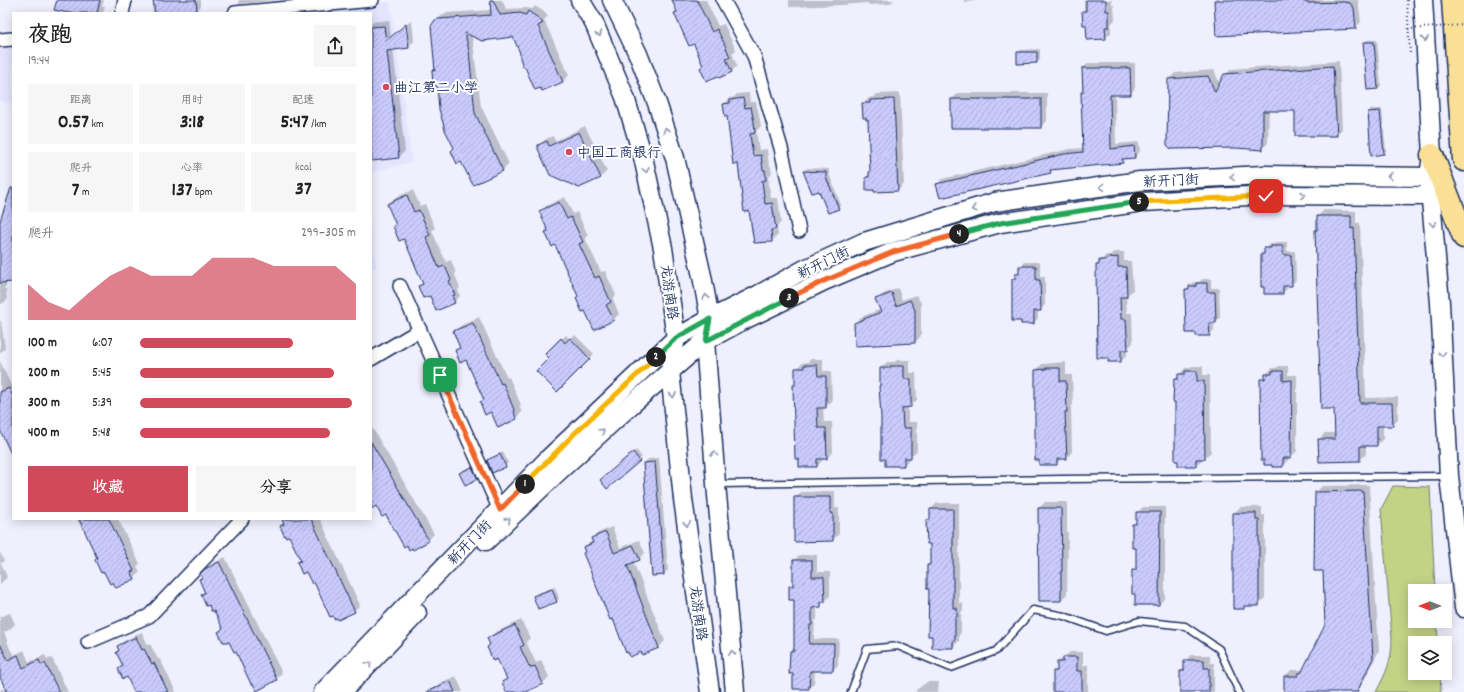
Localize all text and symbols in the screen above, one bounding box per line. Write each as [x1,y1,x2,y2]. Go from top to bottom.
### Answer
text: 夜跑 [28,21,72,52]
button: share [314,25,356,67]
one-way arrow [594,30,602,38]
one-way arrow [1421,36,1430,42]
text: 19:44 [28,52,50,71]
place label: 曲江第二小学 [394,79,478,99]
marker: 曲江第二小学 [381,82,391,92]
text: 距离 [70,93,92,109]
text: 用时 [181,93,203,109]
text: 配速 [292,93,314,109]
text: 0.57 [58,109,89,137]
text: 3:18 [180,109,204,137]
text: 5:47 [280,109,309,137]
text: km [89,117,104,133]
text: /km [309,117,326,133]
one-way arrow [662,126,671,133]
place label: 中国工商银行 [577,144,661,164]
marker: 中国工商银行 [564,147,574,157]
text: kcal [295,160,312,176]
text: 爬升 [70,161,92,177]
text: 心率 [181,161,203,177]
one-way arrow [641,167,649,173]
street label: 新开门街 [1143,171,1200,193]
one-way arrow [1229,172,1235,181]
one-way arrow [1387,172,1393,180]
text: 37 [295,176,312,204]
text: 7 [72,177,79,205]
text: 137 [172,177,192,205]
pin [1249,179,1283,213]
one-way arrow [1099,182,1105,191]
text: m [79,185,90,201]
text: bpm [192,185,212,201]
icon: check [1255,185,1277,207]
one-way arrow [1300,191,1306,199]
pin: 5 [1129,192,1149,212]
text: 5 [1136,194,1142,210]
one-way arrow [971,204,978,213]
one-way arrow [1428,221,1437,227]
text: 299–305 m [301,224,356,243]
pin: 4 [949,224,969,244]
text: 爬升 [28,225,54,244]
text: 4 [957,226,961,242]
street label: 新开门街 [794,243,853,285]
street label: 龙游南路 [654,263,682,321]
pin: 3 [779,288,799,308]
text: 3 [787,290,791,306]
one-way arrow [702,294,710,300]
text: 100 m [28,334,57,353]
text: 6:07 [92,334,113,353]
pin: 2 [646,347,666,367]
text: 2 [654,349,658,365]
one-way arrow [1438,351,1447,357]
pin [423,358,457,392]
text: 200 m [28,364,60,383]
text: 5:45 [92,364,112,383]
icon: arrive [429,364,451,386]
one-way arrow [668,392,677,398]
text: 300 m [28,394,60,413]
text: 5:39 [92,394,112,413]
text: 400 m [28,424,59,443]
text: 5:48 [92,424,111,443]
one-way arrow [598,429,605,436]
one-way arrow [710,451,719,457]
button: 收藏 [28,466,188,512]
button: 分享 [196,466,356,512]
pin: 1 [515,474,535,494]
text: 1 [524,476,526,492]
street label: 新开门街 [444,516,497,570]
one-way arrow [503,517,511,525]
one-way arrow [682,521,691,527]
street label: 龙游南路 [683,584,711,642]
north arrow [1408,584,1452,628]
map controls [1408,584,1452,680]
button: layers [1408,636,1452,680]
one-way arrow [727,650,736,656]
one-way arrow [364,661,371,669]

